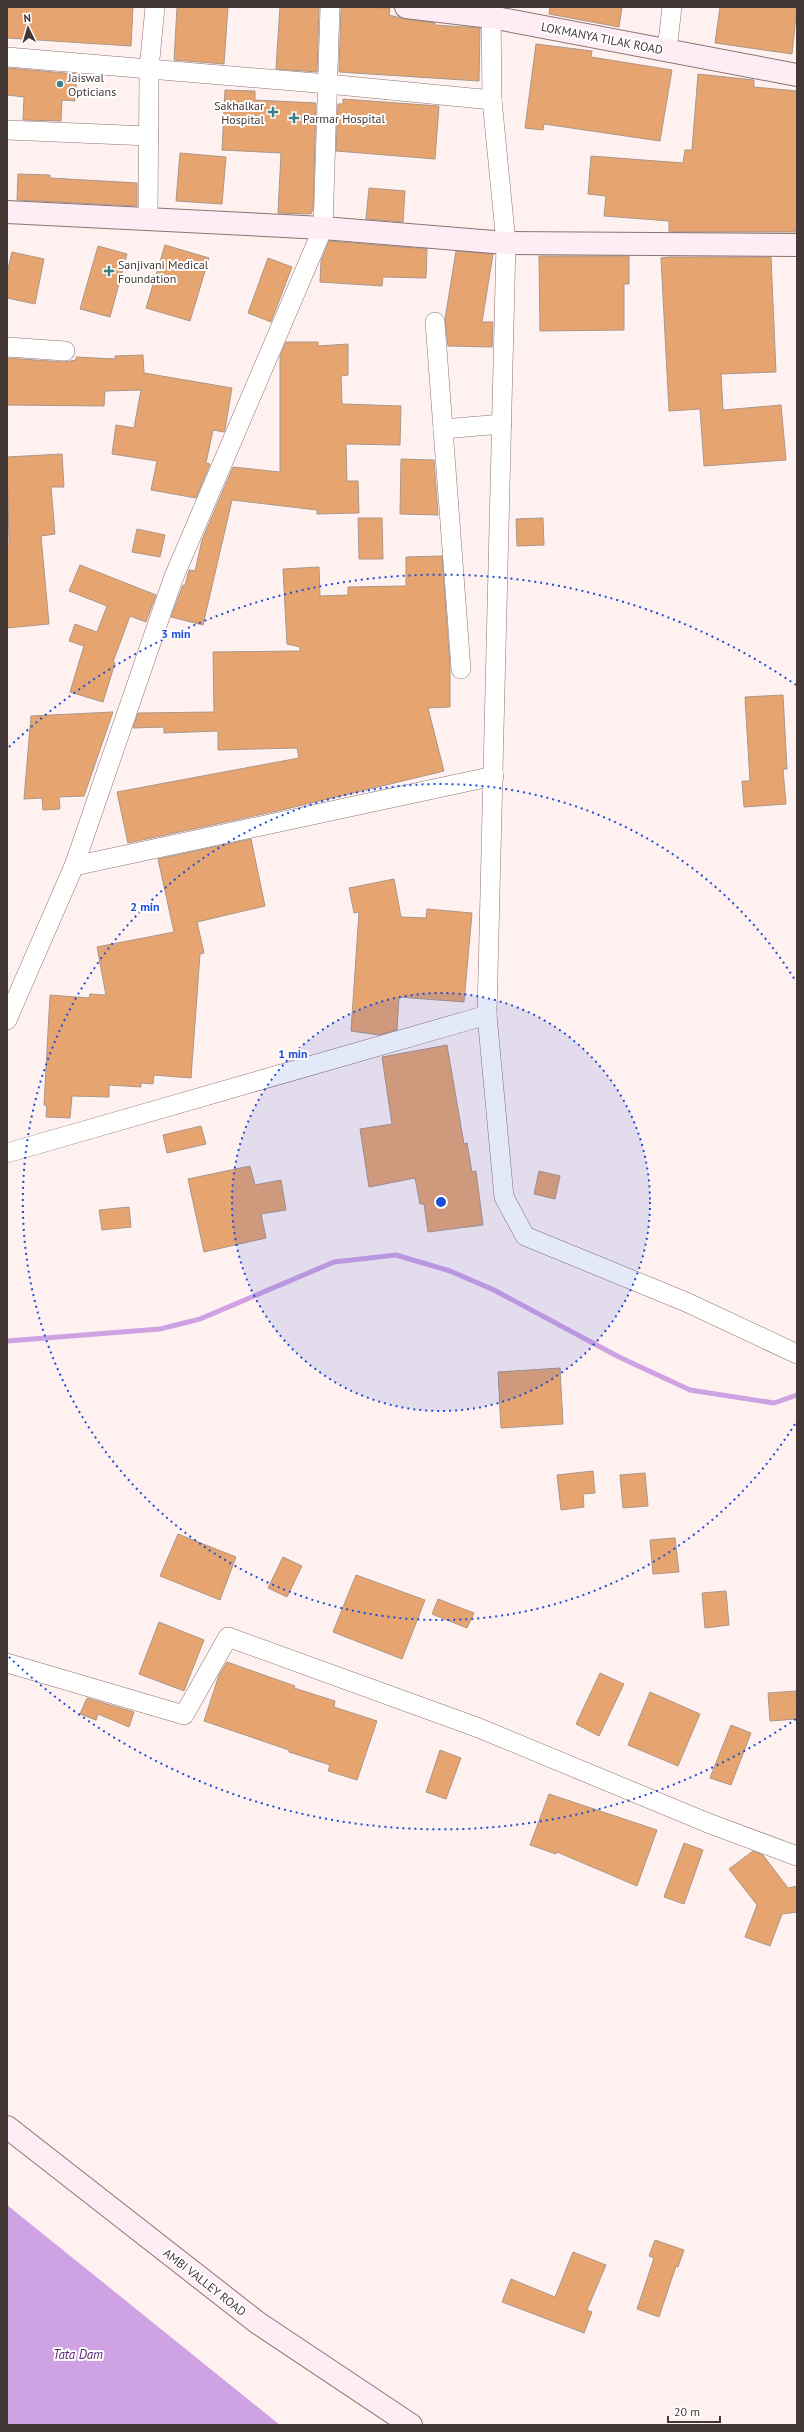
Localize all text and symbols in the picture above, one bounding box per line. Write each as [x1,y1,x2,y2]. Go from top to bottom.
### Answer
north arrow [8,8,48,48]
text: N [23,11,31,25]
street label: LOKMANYA TILAK ROAD [540,19,664,57]
place label: Jaiswal Opticians [67,70,116,99]
marker: Jaiswal Opticians [55,79,65,89]
place label: Sakhalkar Hospital [214,98,264,127]
marker: Sakhalkar Hospital [267,106,279,118]
place label: Parmar Hospital [303,111,386,126]
marker: Parmar Hospital [288,112,300,124]
place label: Sanjivani Medical Foundation [118,257,209,286]
marker: Sanjivani Medical Foundation [103,265,115,277]
text: 3 min [161,626,191,641]
text: 2 min [130,899,160,914]
text: 1 min [278,1046,308,1061]
centre of rings [434,1195,448,1209]
street label: AMBI VALLEY ROAD [161,2245,250,2319]
water label: Tata Dam [53,2346,103,2363]
scale bar [668,2398,720,2424]
text: 20 m [674,2404,700,2419]

